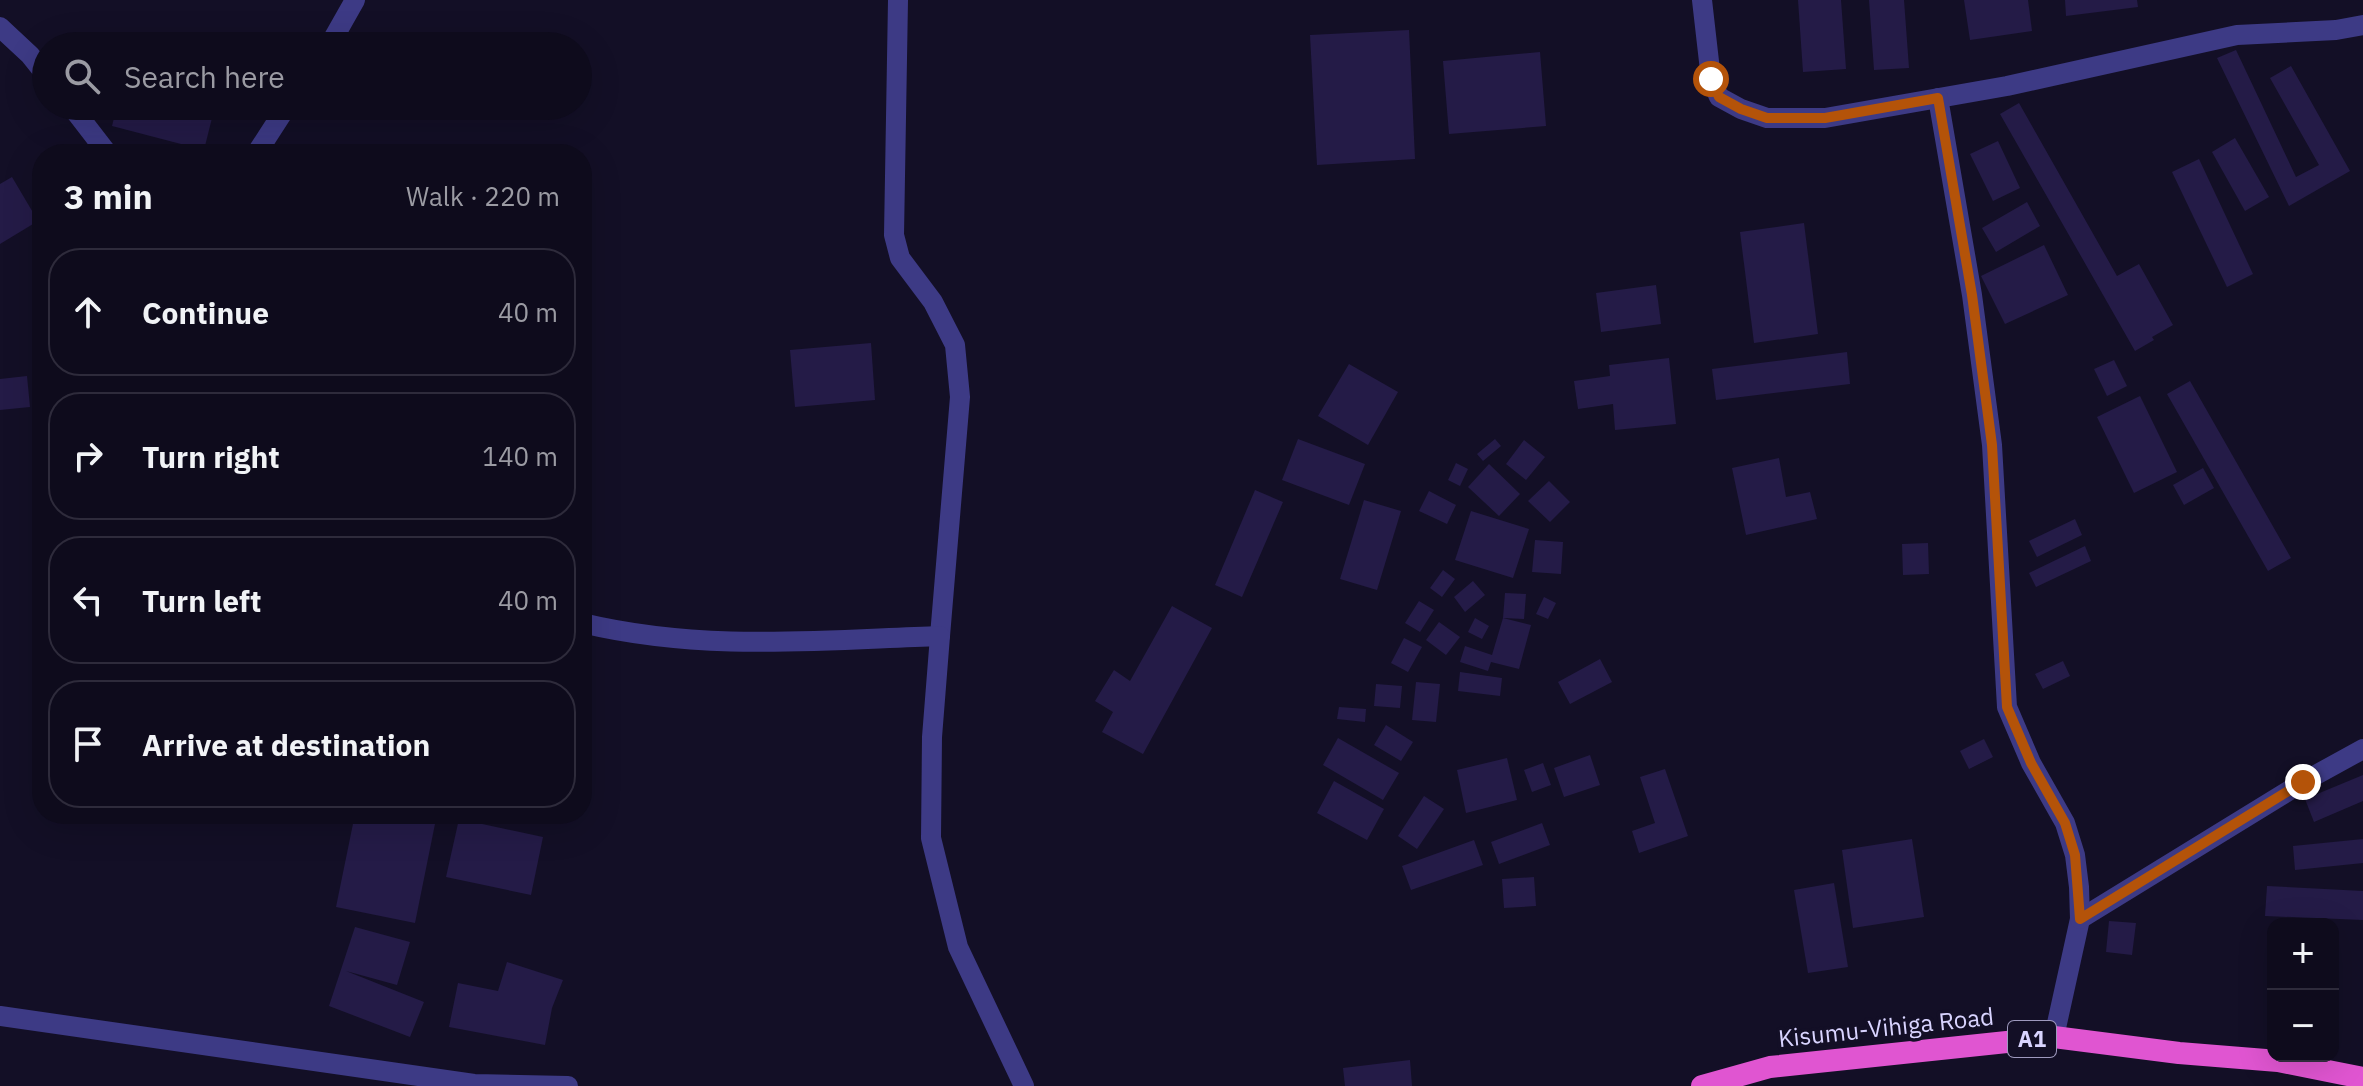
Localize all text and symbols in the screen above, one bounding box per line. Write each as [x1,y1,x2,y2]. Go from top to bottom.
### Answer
search box [32,32,592,120]
icon: search [60,54,104,98]
text: Search here [124,57,285,96]
route start [1693,61,1729,97]
text: 3 min [64,174,153,218]
text: Walk · 220 m [406,179,560,213]
icon: ahead [66,290,110,334]
text: Continue [142,293,269,332]
text: 40 m [498,295,558,329]
icon: right [66,434,110,478]
text: Turn right [142,437,280,476]
text: 140 m [482,439,558,473]
icon: left [66,578,110,622]
text: Turn left [142,581,261,620]
text: 40 m [498,583,558,617]
icon: arrive [66,722,110,766]
text: Arrive at destination [142,725,430,764]
route end [2285,764,2321,800]
map controls [2267,918,2339,1062]
button: + [2267,918,2339,990]
button: − [2267,990,2339,1062]
street label: Kisumu-Vihiga Road [1777,1000,1995,1054]
road number: A1 [2008,1021,2056,1057]

